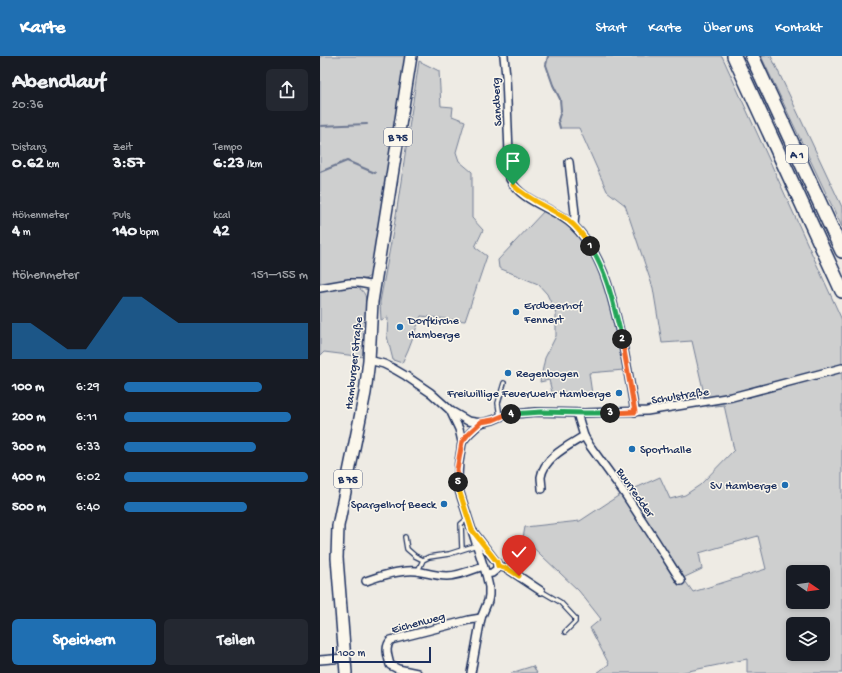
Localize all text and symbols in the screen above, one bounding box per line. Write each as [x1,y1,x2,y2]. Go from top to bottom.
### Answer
text: Karte [20,17,65,40]
text: Start [596,20,626,37]
text: Karte [648,20,682,37]
text: Über uns [704,20,753,37]
text: Kontakt [775,20,822,37]
button: share [266,69,308,111]
text: Abendlauf [12,70,105,96]
street label: Sandberg [490,77,506,127]
text: 20:36 [12,98,43,113]
road number: B 75 [384,128,412,146]
text: Distanz [12,142,46,154]
text: Zeit [113,142,132,154]
text: Tempo [213,142,242,154]
pin [496,144,530,185]
road number: A 1 [786,145,808,163]
icon: arrive [502,150,524,172]
text: 0.62 [12,154,44,174]
text: 3:57 [113,154,145,174]
text: 6:23 [213,154,244,174]
text: km [44,159,59,171]
text: /km [244,159,262,171]
text: Höhenmeter [12,210,68,222]
text: Puls [113,210,130,222]
text: kcal [213,210,231,222]
text: 4 [12,222,20,242]
text: 140 [113,222,137,242]
text: 42 [213,222,230,242]
text: m [20,227,30,239]
text: bpm [137,227,159,239]
pin: 1 [580,236,600,256]
text: 1 [588,240,592,252]
text: Höhenmeter [12,268,79,283]
text: 151–155 m [251,268,308,283]
place label: Erdbeerhof Fennert [523,300,583,328]
marker: Erdbeerhof Fennert [511,307,521,317]
street label: Hamburger Straße [343,315,367,410]
place label: Dorfkirche Hamberge [407,315,461,343]
marker: Dorfkirche Hamberge [395,322,405,332]
pin: 2 [612,329,632,349]
text: 2 [619,333,625,345]
marker: Regenbogen [503,368,513,378]
place label: Regenbogen [516,368,579,382]
text: 100 m [12,380,44,395]
text: 6:29 [76,380,100,395]
street label: Schulstraße [651,385,711,408]
place label: Freiwillige Feuerwehr Hamberge [446,388,612,402]
marker: Freiwillige Feuerwehr Hamberge [614,388,624,398]
pin: 3 [600,403,620,423]
pin: 4 [501,404,521,424]
text: 3 [607,407,613,419]
text: 4 [508,408,514,420]
text: 200 m [12,410,45,425]
text: 6:11 [76,410,97,425]
text: 300 m [12,440,46,455]
text: 6:33 [76,440,100,455]
marker: Sporthalle [627,444,637,454]
place label: Sporthalle [640,444,692,458]
street label: Buurredder [612,465,657,522]
text: 400 m [12,470,45,485]
text: 6:02 [76,470,100,485]
road number: B 75 [334,470,362,488]
pin: 5 [448,472,468,492]
text: 5 [455,476,461,488]
place label: SV Hamberge [710,480,778,494]
marker: SV Hamberge [780,480,790,490]
place label: Spargelhof Beeck [351,499,438,513]
marker: Spargelhof Beeck [439,499,449,509]
text: 500 m [12,500,46,515]
text: 6:40 [76,500,100,515]
pin [502,535,536,576]
icon: check [508,541,530,563]
north arrow [786,565,830,609]
map controls [786,565,830,661]
street label: Eichenweg [390,610,447,638]
button: layers [786,617,830,661]
button: Speichern [12,619,156,665]
button: Teilen [164,619,308,665]
scale bar [332,645,431,664]
text: 100 m [338,648,365,660]

